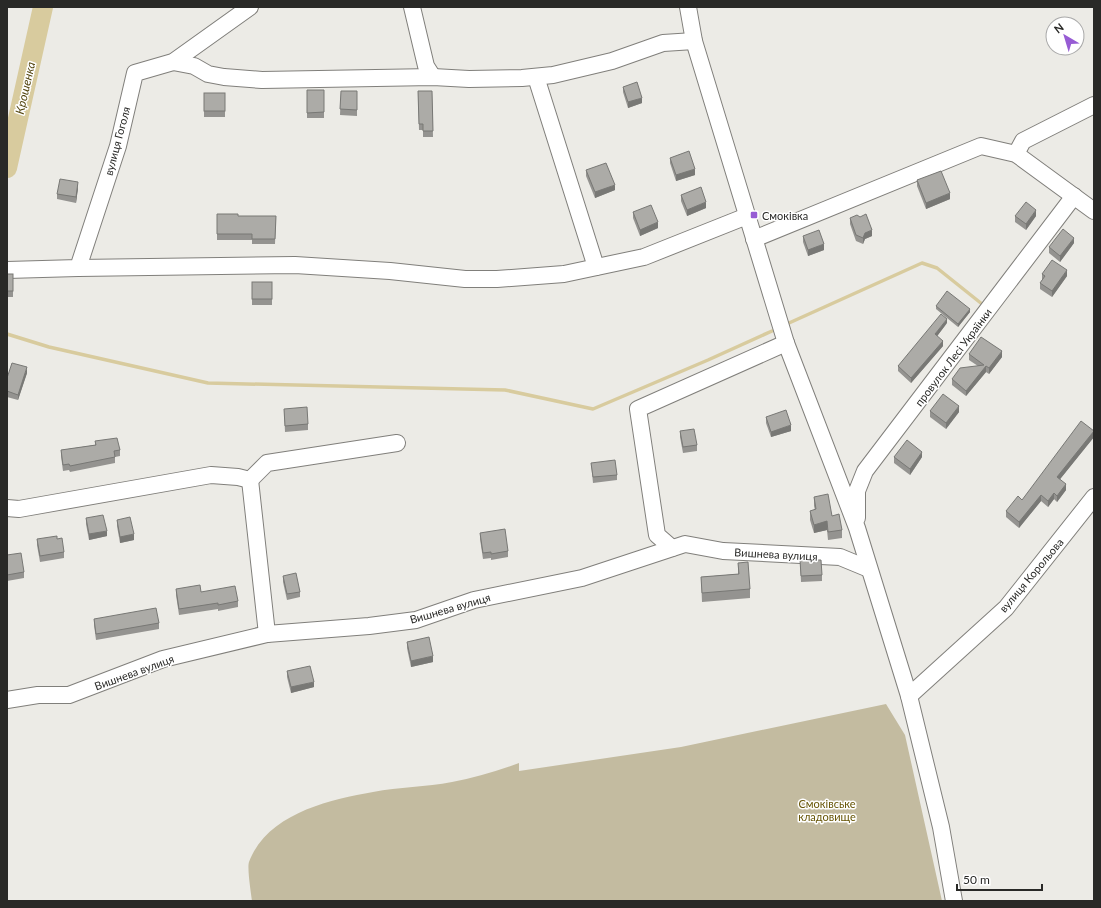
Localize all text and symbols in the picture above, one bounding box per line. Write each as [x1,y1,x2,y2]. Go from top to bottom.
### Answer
north arrow [1045,16,1085,56]
text: N [1051,20,1066,35]
water label: Крошенка [12,60,38,116]
street label: вулиця Гоголя [102,105,132,177]
place label: Смоківка [762,209,808,222]
marker: Смоківка [749,210,759,220]
street label: провулок Лесі Українки [912,306,994,408]
street label: вулиця Корольова [996,535,1066,615]
street label: Вишнева вулиця [734,545,818,563]
street label: Вишнева вулиця [408,590,492,626]
street label: Вишнева вулиця [93,652,175,692]
park label: Смоківське кладовище [798,797,856,823]
scale bar [957,866,1042,892]
text: 50 m [963,872,990,887]

